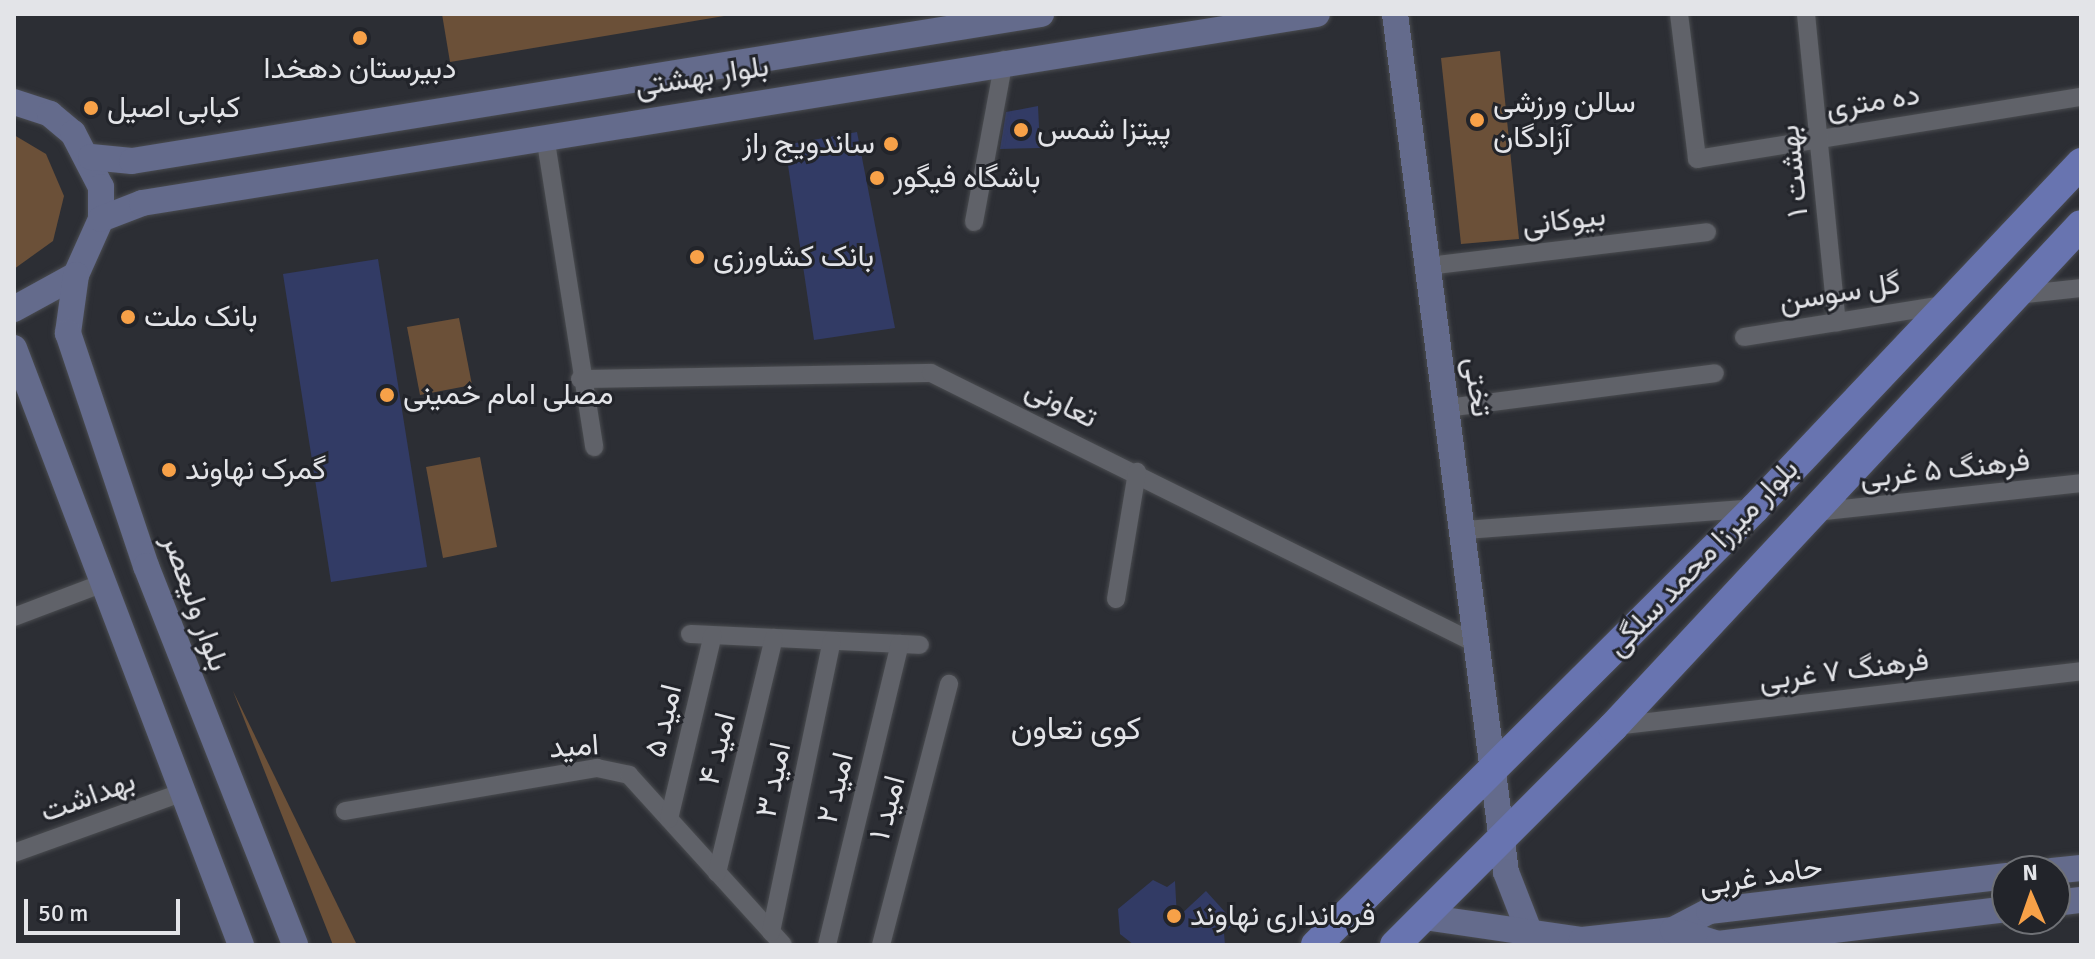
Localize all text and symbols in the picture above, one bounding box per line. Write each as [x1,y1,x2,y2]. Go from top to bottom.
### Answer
marker: دبیرستان دهخدا [351,29,369,47]
street label: بلوار بهشتی [633,49,771,105]
place label: دبیرستان دهخدا [264,51,456,87]
street label: ده متری [1824,77,1922,127]
place label: سالن ورزشی آزادگان [1493,85,1636,156]
place label: کبابی اصیل [107,90,240,126]
marker: کبابی اصیل [82,99,100,117]
marker: سالن ورزشی آزادگان [1468,111,1486,129]
place label: پیتزا شمس [1037,112,1171,148]
marker: پیتزا شمس [1012,121,1030,139]
street label: بهشت ۱ [1771,123,1817,219]
place label: ساندویج راز [742,126,875,162]
marker: ساندویج راز [882,135,900,153]
place label: باشگاه فیگور [893,160,1041,196]
marker: باشگاه فیگور [868,169,886,187]
street label: بیوکانی [1520,198,1608,244]
place label: بانک کشاورزی [713,239,874,275]
marker: بانک کشاورزی [688,248,706,266]
street label: گل سوسن [1777,266,1903,320]
place label: بانک ملت [144,299,258,335]
marker: بانک ملت [119,308,137,326]
street label: تختی [1455,355,1499,419]
street label: تعاونی [1019,371,1103,437]
place label: مصلی امام خمینی [403,377,613,413]
marker: مصلی امام خمینی [378,386,396,404]
street label: فرهنگ ۵ غربی [1858,443,2032,497]
place label: گمرک نهاوند [185,452,326,488]
street label: بلوار میرزا محمد سلگی [1600,452,1806,664]
marker: گمرک نهاوند [160,461,178,479]
street label: بلوار ولیعصر [154,530,236,676]
street label: فرهنگ ۷ غربی [1757,643,1931,699]
street label: امید ۵ [638,681,690,761]
street label: امید ۴ [692,709,744,789]
district label: کوی تعاون [1011,710,1141,748]
street label: امید [548,727,600,767]
street label: امید ۳ [748,739,800,821]
street label: امید ۲ [810,749,862,827]
street label: بهداشت [36,763,140,831]
street label: امید ۱ [862,772,914,844]
street label: حامد غربی [1697,850,1825,904]
north arrow [1991,855,2071,935]
text: N [2022,859,2038,886]
scale bar [28,883,184,933]
text: 50 m [38,898,88,928]
place label: فرمانداری نهاوند [1190,898,1375,934]
marker: فرمانداری نهاوند [1165,907,1183,925]

